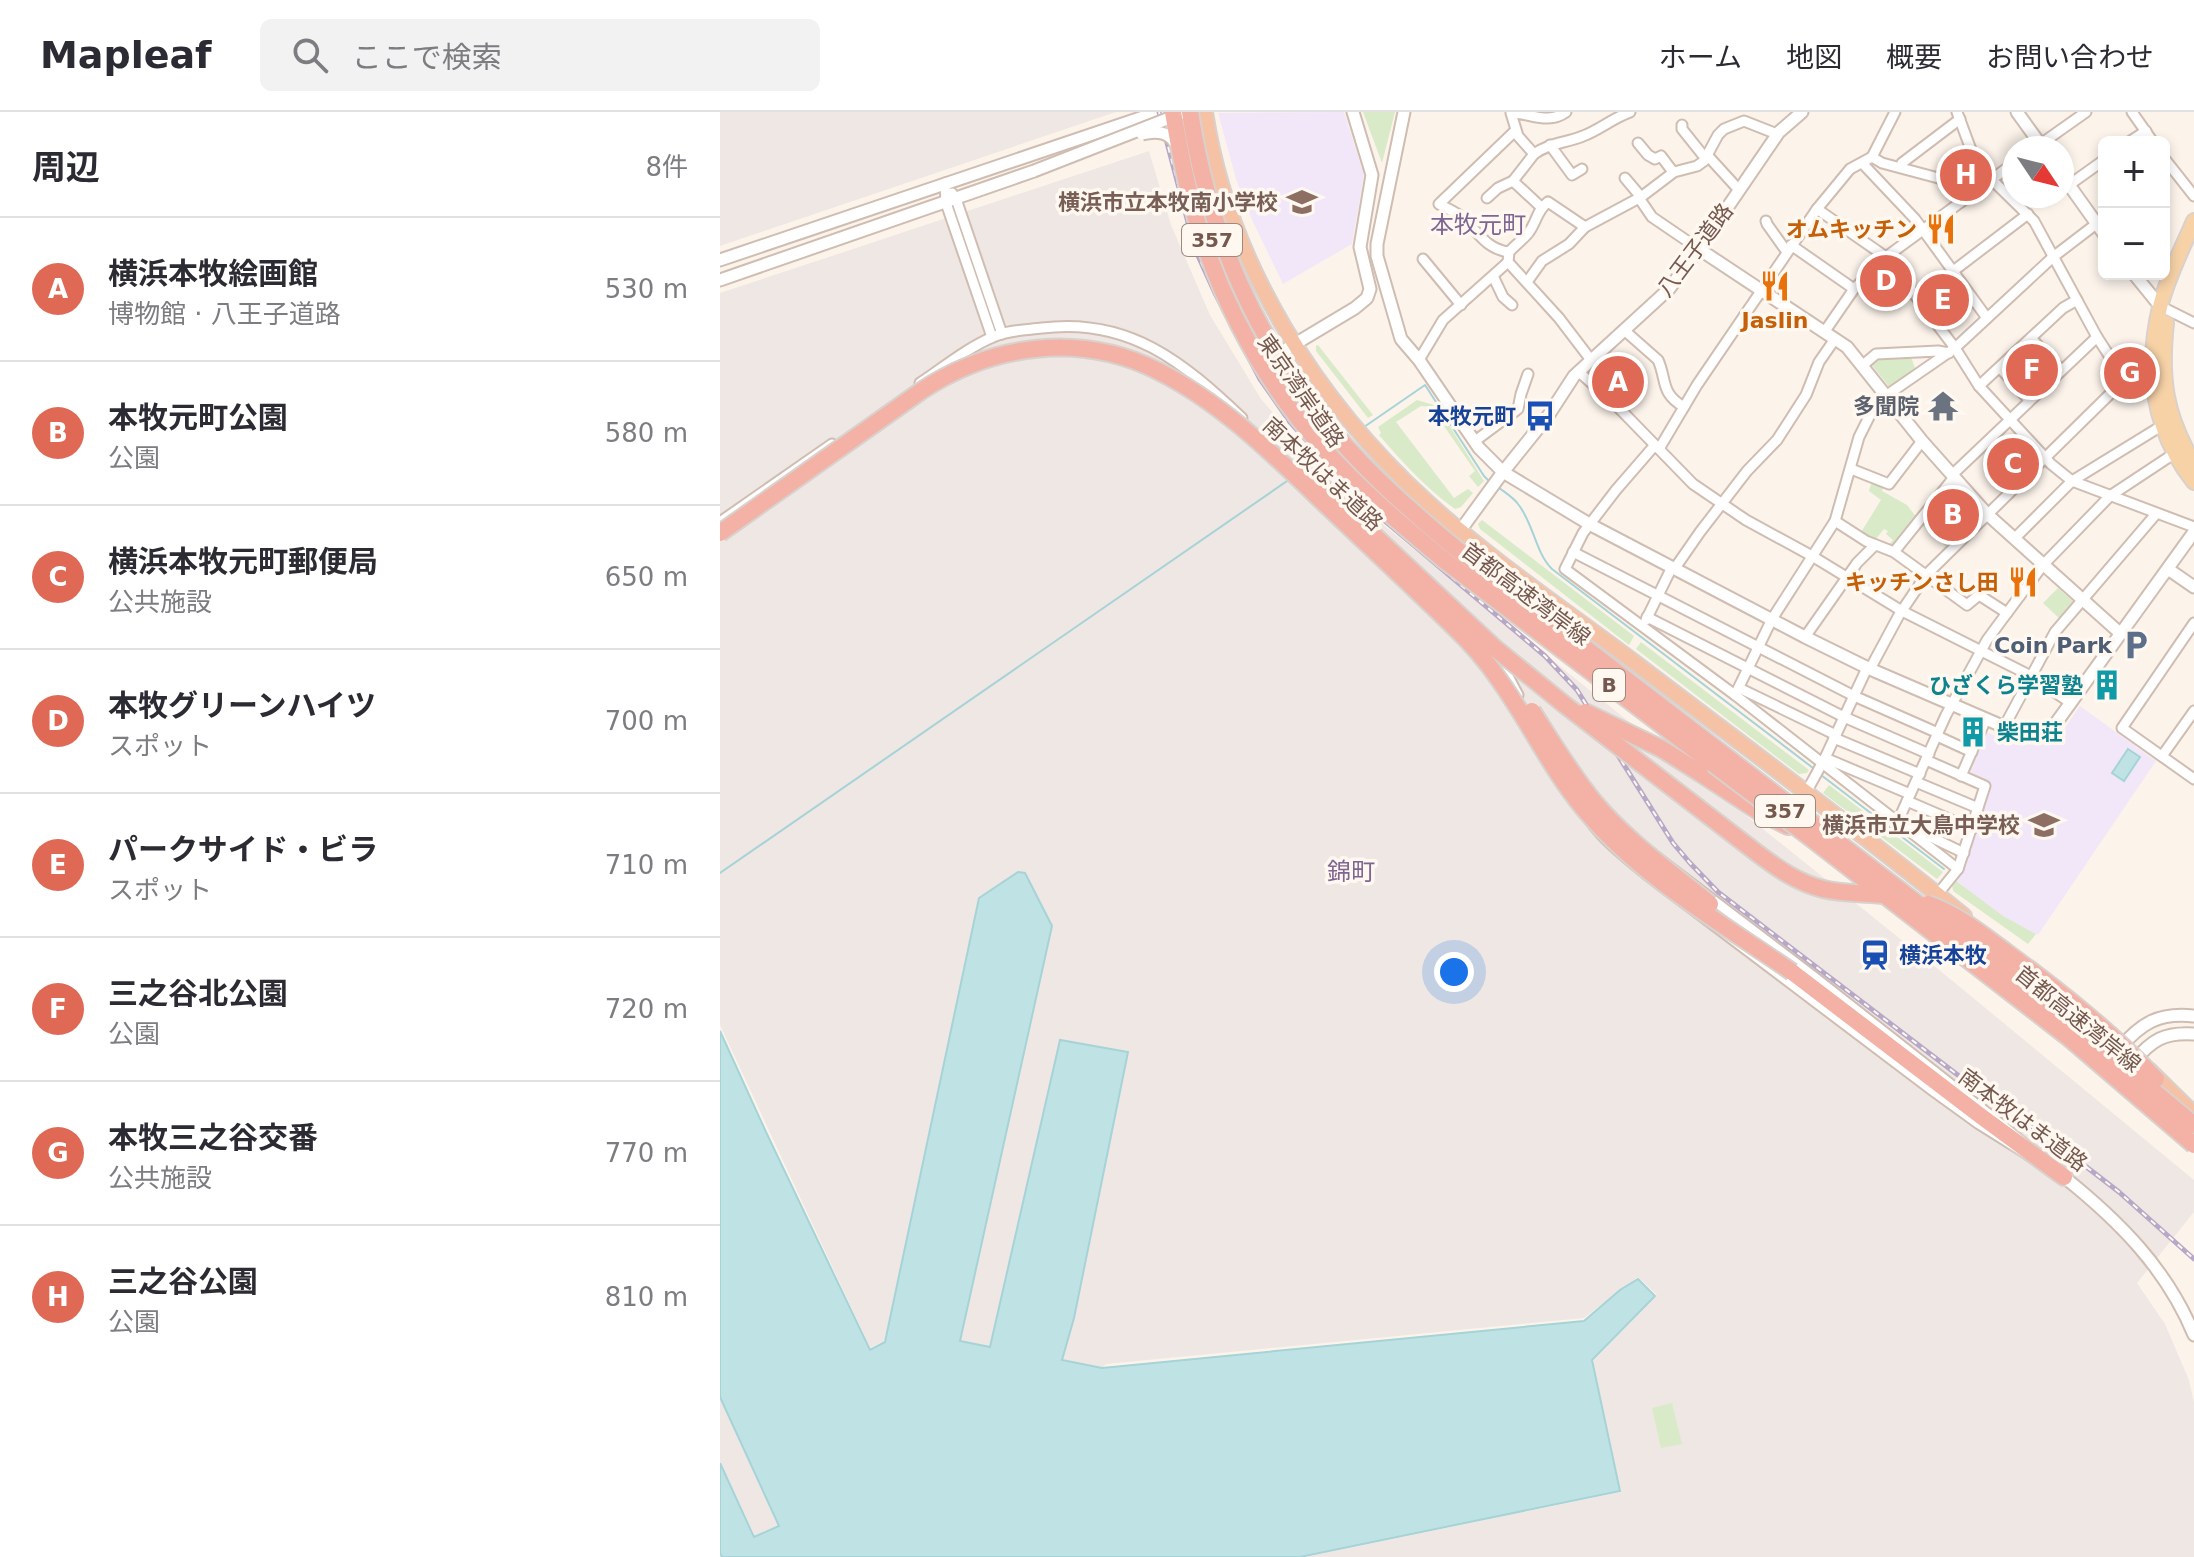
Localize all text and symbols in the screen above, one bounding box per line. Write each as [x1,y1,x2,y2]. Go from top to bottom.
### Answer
search box [260,19,820,91]
text: Mapleaf [40,33,212,77]
icon: search [288,33,332,77]
text: ここで検索 [352,40,502,75]
text: ホーム [1659,41,1742,74]
text: 地図 [1786,41,1842,74]
text: 概要 [1886,41,1942,74]
text: お問い合わせ [1986,41,2154,74]
north arrow [2002,136,2074,208]
map controls [2098,136,2170,280]
button: + [2098,136,2170,208]
pin: H [1940,145,1992,205]
text: 周辺 [32,147,100,187]
text: 8件 [645,152,688,182]
school or university icon: 横浜市立本牧南小学校 [1285,185,1319,219]
place label: 横浜市立本牧南小学校 [1058,190,1278,215]
street label: 八王子道路 [1652,199,1738,301]
button: − [2098,208,2170,280]
district label: 本牧元町 [1430,211,1526,239]
restaurant icon: オムキッチン [1924,212,1958,246]
place label: オムキッチン [1786,217,1917,242]
road number: 357 [1182,224,1242,256]
pin: D [1860,251,1912,311]
text: 横浜本牧絵画館 [108,256,318,291]
restaurant icon: Jaslin [1758,269,1792,303]
pin: E [1917,270,1969,330]
text: A [48,274,68,304]
text: 530 m [605,274,688,304]
text: 博物館 · 八王子道路 [108,299,341,329]
place label: Jaslin [1740,308,1808,333]
street label: 東京湾岸道路 [1253,330,1349,452]
pin: F [2006,340,2058,400]
pin: G [2104,343,2156,403]
pin: A [1592,352,1644,412]
temple icon: 多聞院 [1926,389,1960,423]
place label: 多聞院 [1853,394,1919,419]
bus stop icon: 本牧元町 [1523,399,1557,433]
text: 本牧元町公園 [108,400,288,435]
place label: 本牧元町 [1428,404,1516,429]
street label: 南本牧はま道路 [1258,412,1388,536]
text: B [48,418,68,448]
text: 580 m [605,418,688,448]
pin: C [1987,434,2039,494]
text: 公園 [108,443,160,473]
pin: B [1927,485,1979,545]
street label: 首都高速湾岸線 [1457,538,1595,650]
text: 横浜本牧元町郵便局 [108,544,378,579]
text: C [48,562,68,592]
text: 650 m [605,562,688,592]
restaurant icon: キッチンさし田 [2006,565,2040,599]
place label: キッチンさし田 [1845,570,1999,595]
text: 公共施設 [108,587,212,617]
parking icon: Coin Park [2119,628,2153,662]
place label: Coin Park [1994,633,2113,658]
building icon: ひざくら学習塾 [2090,668,2124,702]
road number: B [1593,669,1625,701]
place label: ひざくら学習塾 [1929,673,2083,698]
text: 本牧グリーンハイツ [108,688,376,723]
text: D [47,706,69,736]
text: 700 m [605,706,688,736]
building icon: 柴田荘 [1956,715,1990,749]
place label: 柴田荘 [1997,720,2063,745]
text: スポット [108,731,212,761]
road number: 357 [1755,795,1815,827]
school or university icon: 横浜市立大鳥中学校 [2027,808,2061,842]
place label: 横浜市立大鳥中学校 [1822,813,2020,838]
text: パークサイド・ビラ [108,832,378,867]
text: E [49,850,67,880]
text: 710 m [605,850,688,880]
district label: 錦町 [1327,858,1375,886]
text: スポット [108,875,212,905]
station icon: 横浜本牧 [1858,938,1892,972]
place label: 横浜本牧 [1899,943,1987,968]
your location [1434,952,1474,992]
street label: 首都高速湾岸線 [2010,961,2146,1077]
text: 三之谷北公園 [108,976,288,1011]
text: F [49,994,67,1024]
text: 720 m [605,994,688,1024]
text: 公園 [108,1019,160,1049]
street label: 南本牧はま道路 [1954,1064,2092,1176]
text: 本牧三之谷交番 [108,1120,318,1155]
text: G [47,1138,69,1168]
text: 770 m [605,1138,688,1168]
text: 公共施設 [108,1163,212,1193]
text: 三之谷公園 [108,1264,258,1299]
text: H [47,1282,69,1312]
text: 810 m [605,1282,688,1312]
text: 公園 [108,1307,160,1337]

